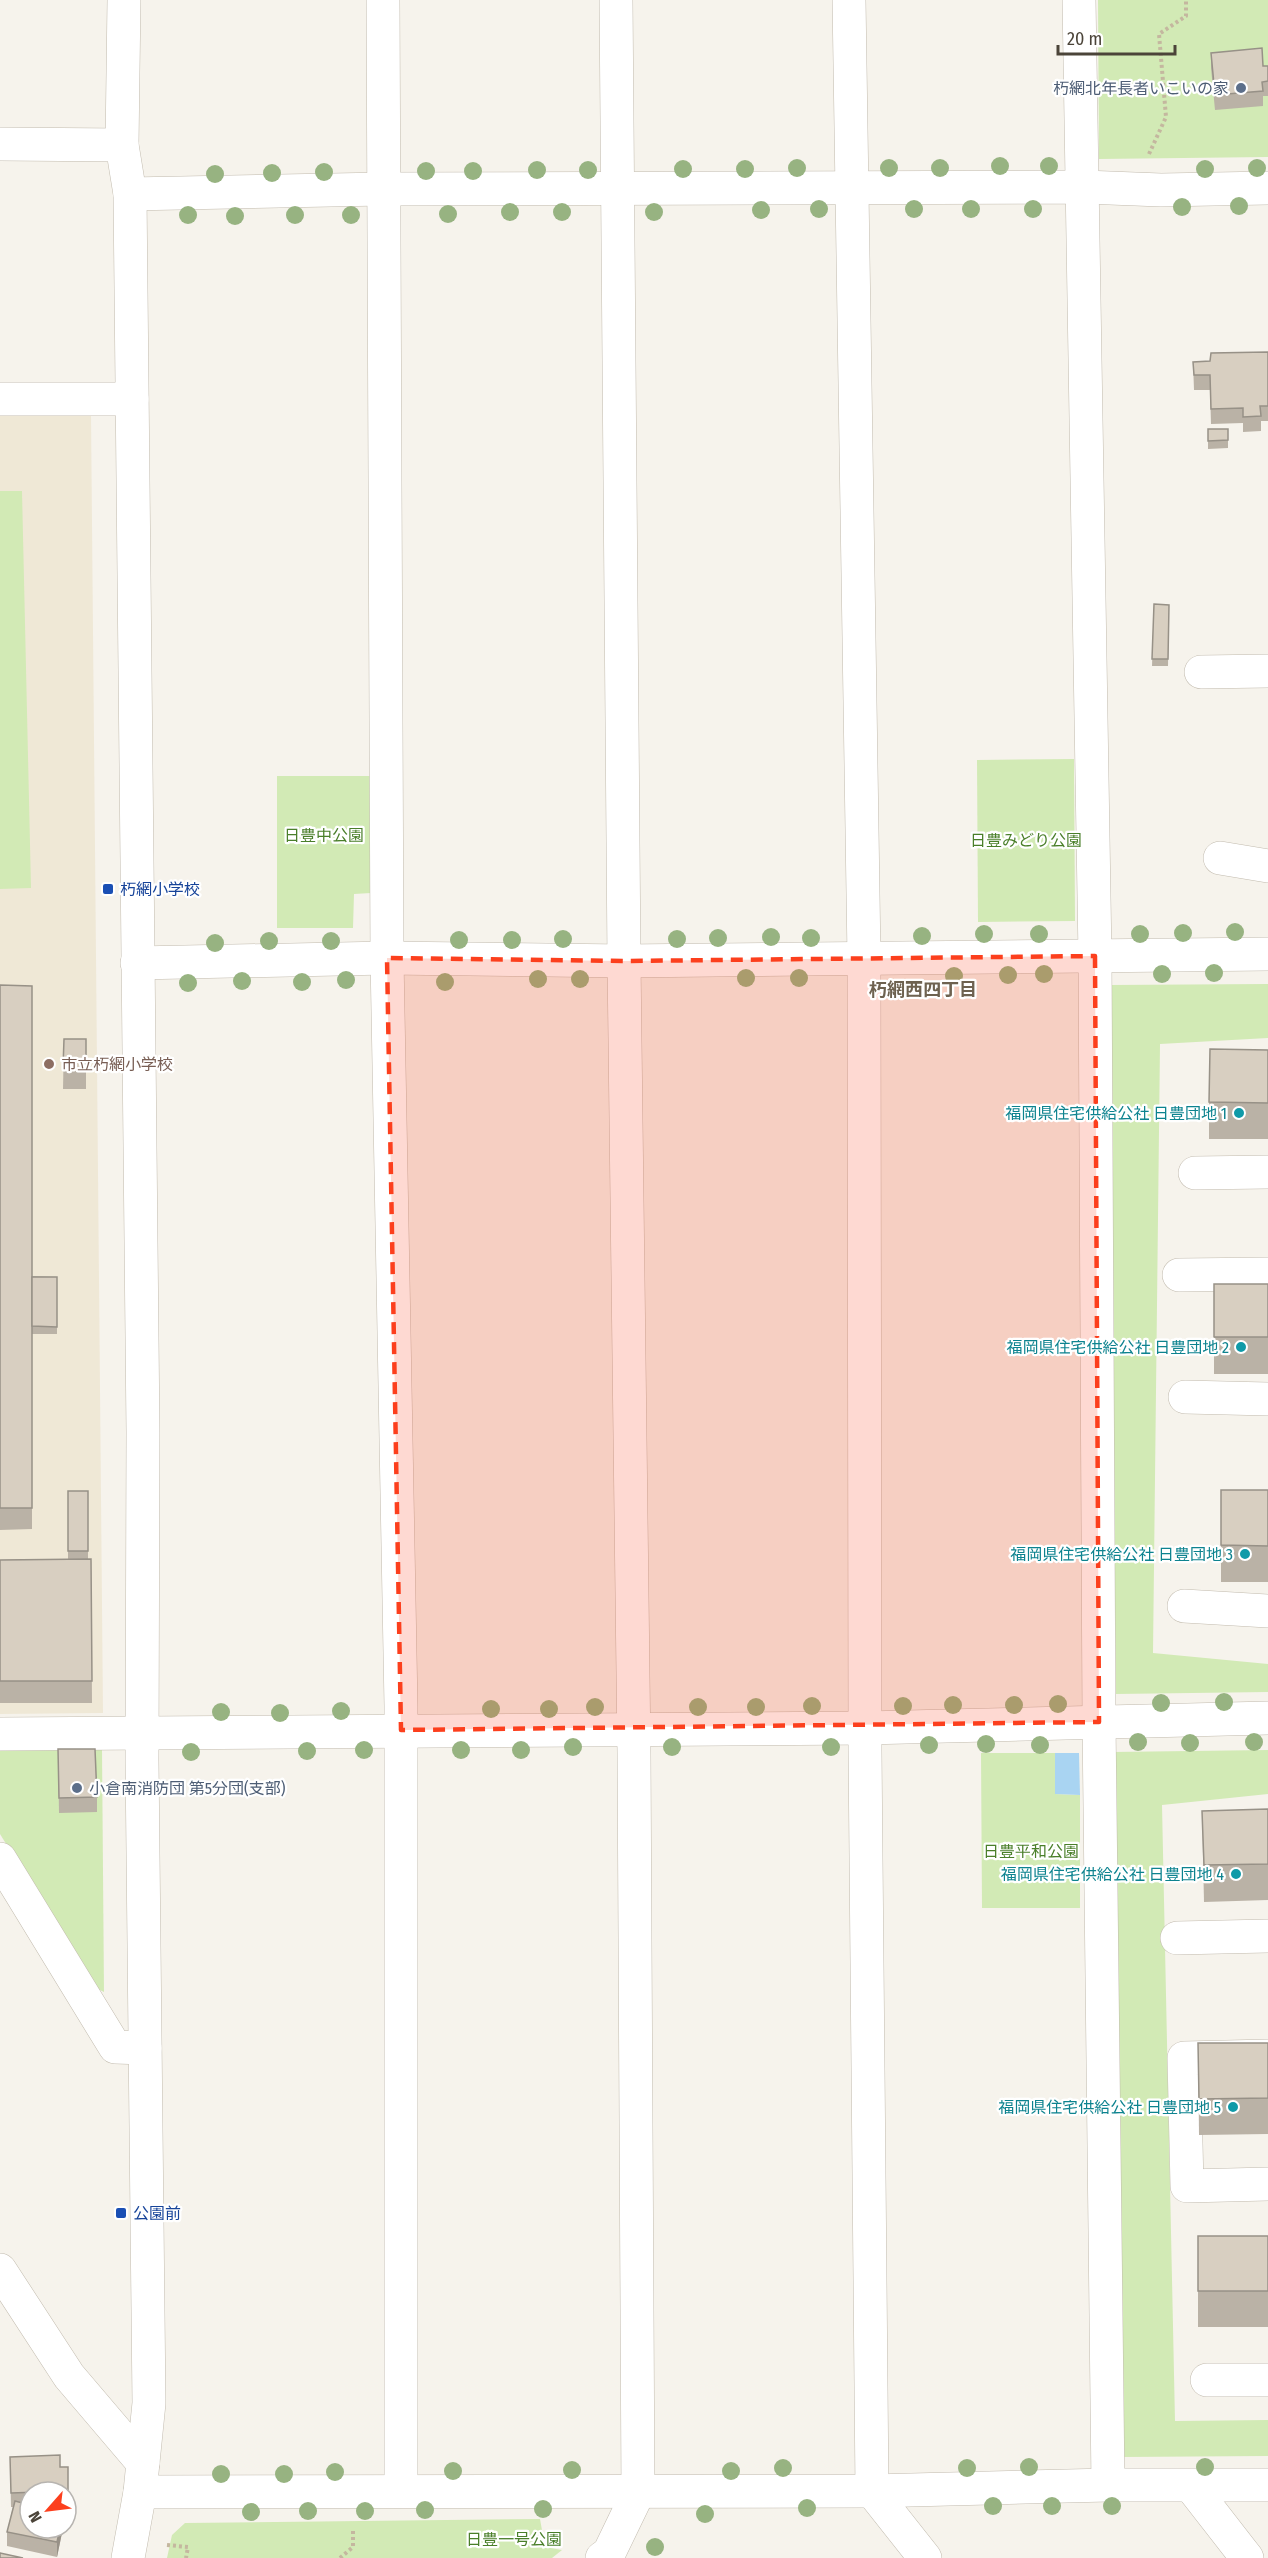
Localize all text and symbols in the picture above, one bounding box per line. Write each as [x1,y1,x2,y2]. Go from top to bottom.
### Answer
scale bar [1058,18,1175,56]
text: 20 m [1067,28,1102,50]
place label: 朽網北年長者いこいの家 [1053,79,1229,98]
marker: 朽網北年長者いこいの家 [1234,81,1248,95]
park label: 日豊中公園 [284,826,364,845]
park label: 日豊みどり公園 [970,831,1082,850]
place label: 朽網小学校 [120,880,200,899]
marker: 朽網小学校 [101,882,115,896]
district label: 朽網西四丁目 [869,979,977,1001]
place label: 市立朽網小学校 [61,1055,173,1074]
marker: 市立朽網小学校 [42,1057,56,1071]
place label: 福岡県住宅供給公社 日豊団地 1 [1005,1104,1227,1123]
marker: 福岡県住宅供給公社 日豊団地 1 [1232,1106,1246,1120]
place label: 福岡県住宅供給公社 日豊団地 2 [1006,1338,1229,1357]
marker: 福岡県住宅供給公社 日豊団地 2 [1234,1340,1248,1354]
place label: 福岡県住宅供給公社 日豊団地 3 [1010,1545,1233,1564]
marker: 福岡県住宅供給公社 日豊団地 3 [1238,1547,1252,1561]
place label: 小倉南消防団 第5分団(支部) [89,1779,286,1798]
marker: 小倉南消防団 第5分団(支部) [70,1781,84,1795]
park label: 日豊平和公園 [983,1842,1079,1861]
place label: 福岡県住宅供給公社 日豊団地 4 [1001,1865,1224,1884]
marker: 福岡県住宅供給公社 日豊団地 4 [1229,1867,1243,1881]
place label: 福岡県住宅供給公社 日豊団地 5 [998,2098,1221,2117]
marker: 福岡県住宅供給公社 日豊団地 5 [1226,2100,1240,2114]
place label: 公園前 [133,2204,181,2223]
marker: 公園前 [114,2206,128,2220]
north arrow [18,2480,78,2540]
text: N [25,2508,46,2526]
park label: 日豊一号公園 [466,2530,562,2549]

